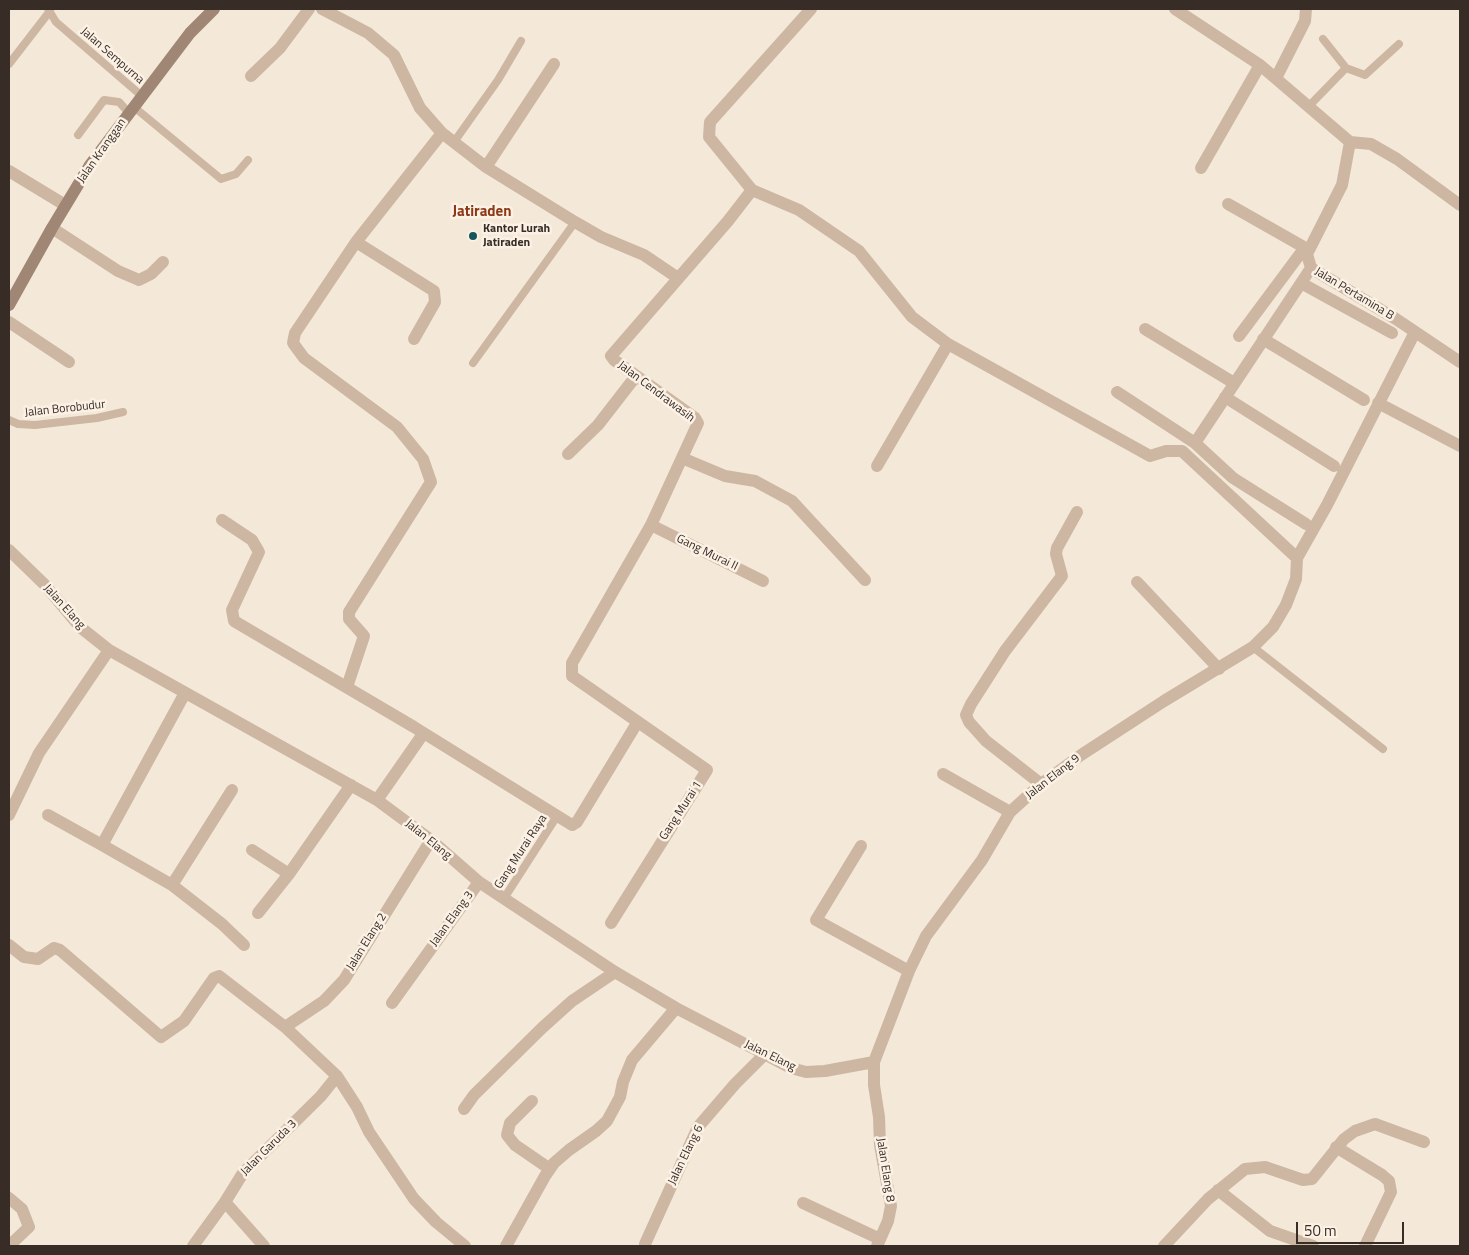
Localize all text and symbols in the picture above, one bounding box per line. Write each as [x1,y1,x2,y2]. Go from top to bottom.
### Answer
street label: Jalan Sempurna [77,25,147,87]
street label: Jalan Kranggan [74,116,130,186]
district label: Jatiraden [453,203,511,221]
place label: Kantor Lurah Jatiraden [483,222,550,250]
marker: Kantor Lurah Jatiraden [467,230,479,242]
street label: Jalan Pertamina B [1312,265,1396,323]
street label: Jalan Cendrawasih [615,358,697,426]
street label: Jalan Borobudur [24,398,106,420]
street label: Gang Murai II [674,532,740,574]
street label: Jalan Elang [40,582,88,632]
street label: Jalan Elang 9 [1023,751,1083,803]
street label: Gang Murai 1 [657,779,705,843]
street label: Gang Murai Raya [492,812,550,892]
street label: Jalan Elang [402,817,454,863]
street label: Jalan Elang 3 [427,889,477,949]
street label: Jalan Elang 2 [344,911,390,973]
street label: Jalan Elang [742,1037,798,1075]
street label: Jalan Garuda 3 [238,1117,300,1179]
street label: Jalan Elang 6 [665,1123,707,1187]
street label: Jalan Elang 8 [873,1137,897,1203]
scale bar [1299,1212,1406,1244]
text: 50 m [1304,1219,1337,1242]

